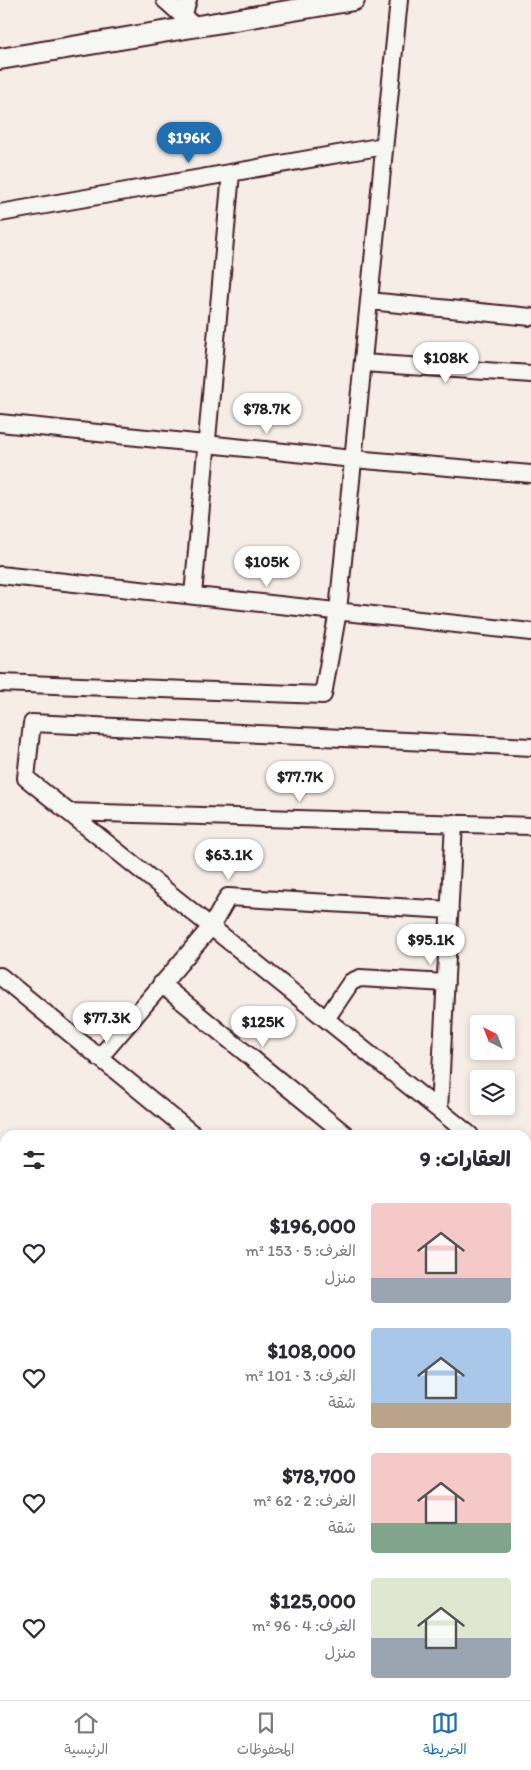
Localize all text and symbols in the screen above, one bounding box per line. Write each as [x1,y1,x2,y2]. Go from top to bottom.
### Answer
pin: $196K [154,121,224,164]
text: $196K [168,128,210,147]
pin: $108K [411,342,481,384]
text: $108K [424,348,468,367]
pin: $78.7K [226,392,308,435]
text: $78.7K [244,399,290,418]
pin: $105K [232,546,302,588]
text: $105K [245,552,289,571]
pin: $77.7K [259,760,341,803]
text: $77.7K [277,767,323,786]
pin: $63.1K [188,838,270,881]
text: $63.1K [206,845,252,864]
pin: $95.1K [390,924,472,966]
text: $95.1K [408,930,454,949]
pin: $77.3K [66,1002,148,1044]
pin: $125K [228,1006,298,1048]
text: $77.3K [84,1008,130,1027]
text: $125K [242,1012,284,1031]
north arrow [470,1015,515,1060]
map controls [470,1015,515,1115]
button: layers [470,1070,515,1115]
icon: filters [20,1146,48,1174]
text: العقارات: 9 [420,1146,511,1171]
text: $196,000 [270,1213,356,1238]
icon: home [411,1223,471,1283]
icon: heart [20,1239,48,1267]
text: الغرف: 5 · 153 m² [246,1241,356,1260]
text: منزل [324,1268,356,1287]
text: $108,000 [267,1338,356,1363]
icon: home [411,1348,471,1408]
icon: heart [20,1364,48,1392]
text: الغرف: 3 · 101 m² [245,1366,356,1385]
text: شقة [328,1393,356,1412]
text: $78,700 [282,1463,356,1488]
icon: home [411,1473,471,1533]
icon: heart [20,1489,48,1517]
text: الغرف: 2 · 62 m² [253,1491,356,1510]
text: شقة [328,1518,356,1537]
text: $125,000 [270,1588,356,1613]
icon: home [411,1598,471,1658]
icon: heart [20,1614,48,1642]
text: الغرف: 4 · 96 m² [252,1616,356,1635]
text: منزل [324,1643,356,1662]
tab: الرئيسية [64,1709,108,1762]
tab: المحفوظات [237,1709,294,1762]
tab: الخريطة [423,1709,467,1762]

